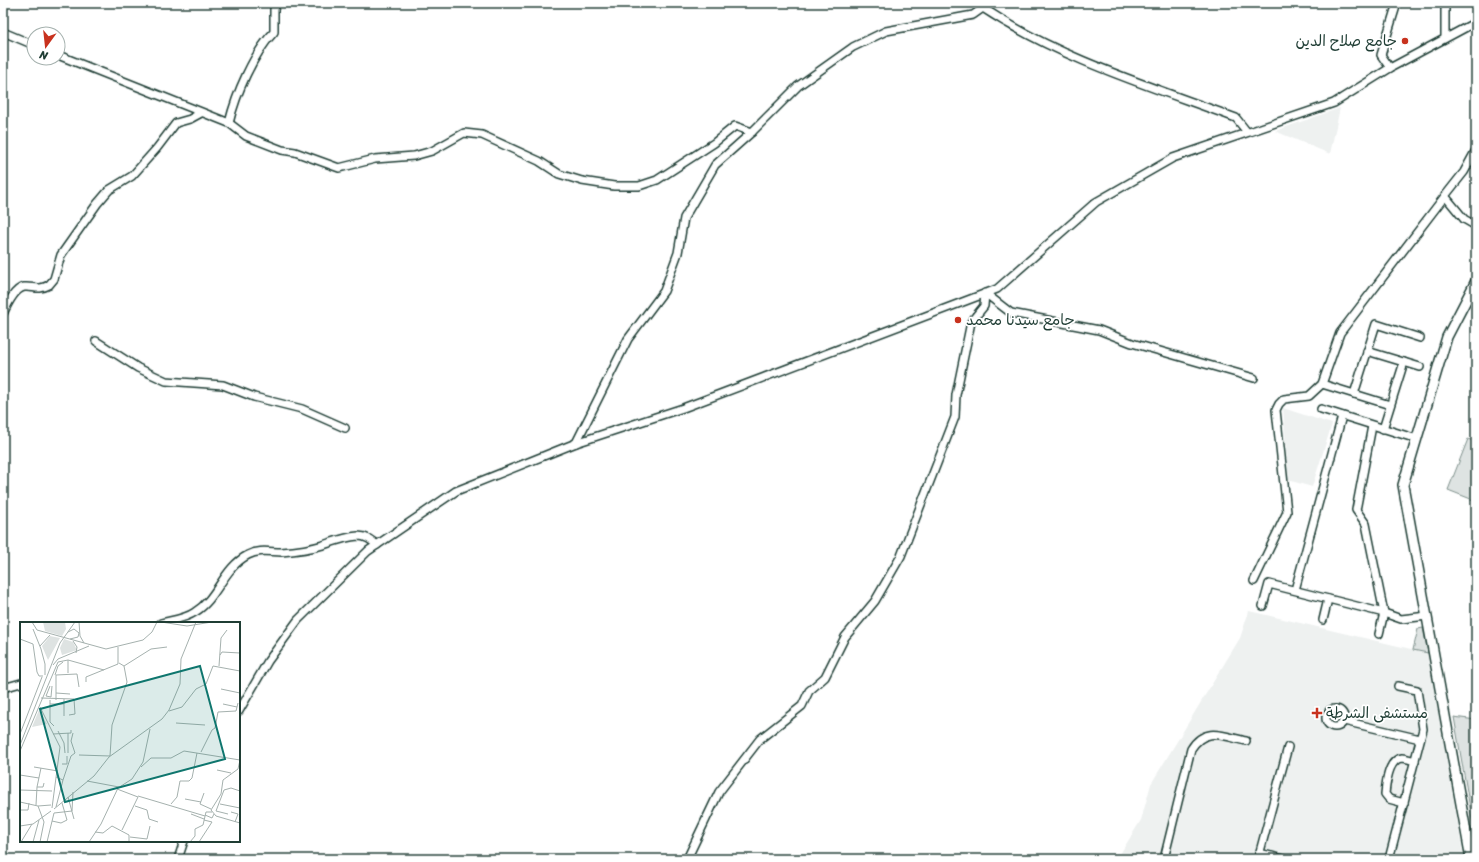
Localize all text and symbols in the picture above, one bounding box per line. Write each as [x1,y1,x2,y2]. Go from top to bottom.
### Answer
north arrow [26,26,66,66]
place label: جامع صلاح الدين [1296,28,1397,54]
marker: جامع صلاح الدين [1400,36,1410,46]
text: N [37,45,51,66]
place label: جامع سيدنا محمد [966,307,1075,333]
marker: جامع سيدنا محمد [953,315,963,325]
inset map [20,622,240,842]
place label: مستشفى الشرطة [1326,700,1428,726]
marker: مستشفى الشرطة [1311,707,1323,719]

